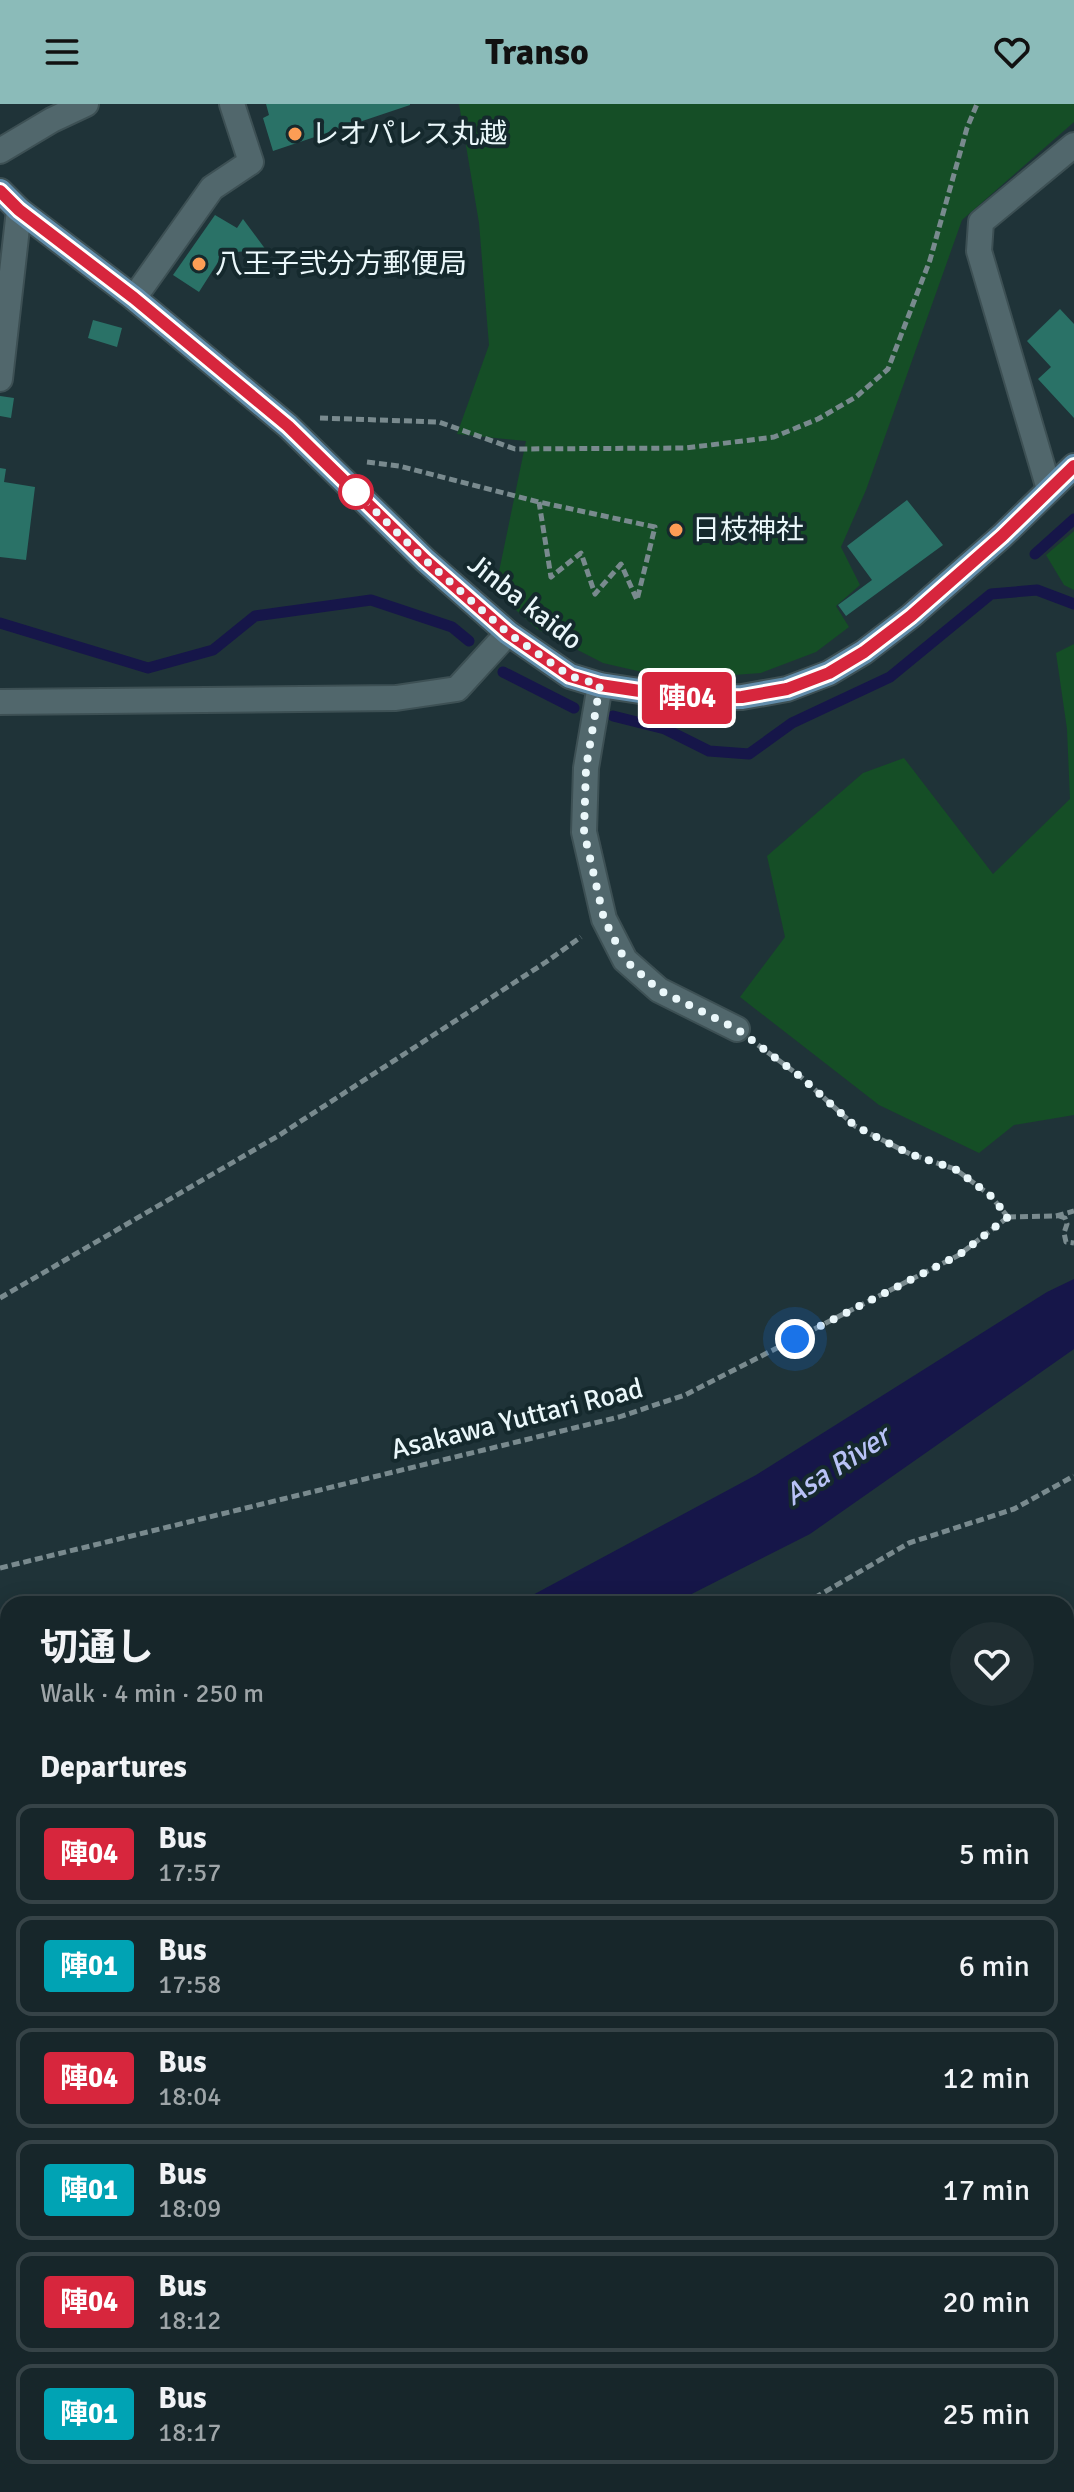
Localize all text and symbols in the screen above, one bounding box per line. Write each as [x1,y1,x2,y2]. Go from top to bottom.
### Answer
icon: menu [40,30,84,74]
text: Transo [485,30,589,75]
icon: heart [990,30,1034,74]
place label: レオパレス丸越 [311,117,507,151]
marker: レオパレス丸越 [286,125,304,143]
place label: 八王子弐分方郵便局 [215,247,467,281]
marker: 八王子弐分方郵便局 [190,255,208,273]
unlabelled marker [339,475,373,509]
place label: 日枝神社 [692,513,804,547]
marker: 日枝神社 [667,521,685,539]
street label: Jinba kaido [461,547,589,657]
line badge: 陣04 [641,672,733,724]
text: 陣04 [658,681,716,715]
your location [775,1319,815,1359]
street label: Asakawa Yuttari Road [388,1371,646,1467]
water label: Asa River [777,1416,900,1514]
button: heart [950,1622,1034,1706]
text: 切通し [40,1624,154,1671]
text: Walk · 4 min · 250 m [40,1678,264,1710]
text: Departures [40,1749,187,1786]
text: Bus [158,1820,206,1857]
text: 5 min [959,1836,1030,1873]
text: 陣04 [60,1837,118,1871]
text: 17:57 [158,1857,221,1889]
text: Bus [158,1932,206,1969]
text: 6 min [959,1948,1030,1985]
text: 陣01 [60,1949,118,1983]
text: 17:58 [158,1969,221,2001]
text: Bus [158,2044,206,2081]
text: 12 min [943,2060,1030,2097]
text: 陣04 [60,2061,118,2095]
text: 18:04 [158,2081,221,2113]
text: Bus [158,2156,206,2193]
text: 17 min [943,2172,1030,2209]
text: 陣01 [60,2173,118,2207]
text: 18:09 [158,2193,221,2225]
text: Bus [158,2268,206,2305]
text: 20 min [943,2284,1030,2321]
text: 陣04 [60,2285,118,2319]
text: 18:12 [158,2305,221,2337]
text: Bus [158,2380,206,2417]
text: 25 min [943,2396,1030,2433]
text: 陣01 [60,2397,118,2431]
text: 18:17 [158,2417,221,2449]

